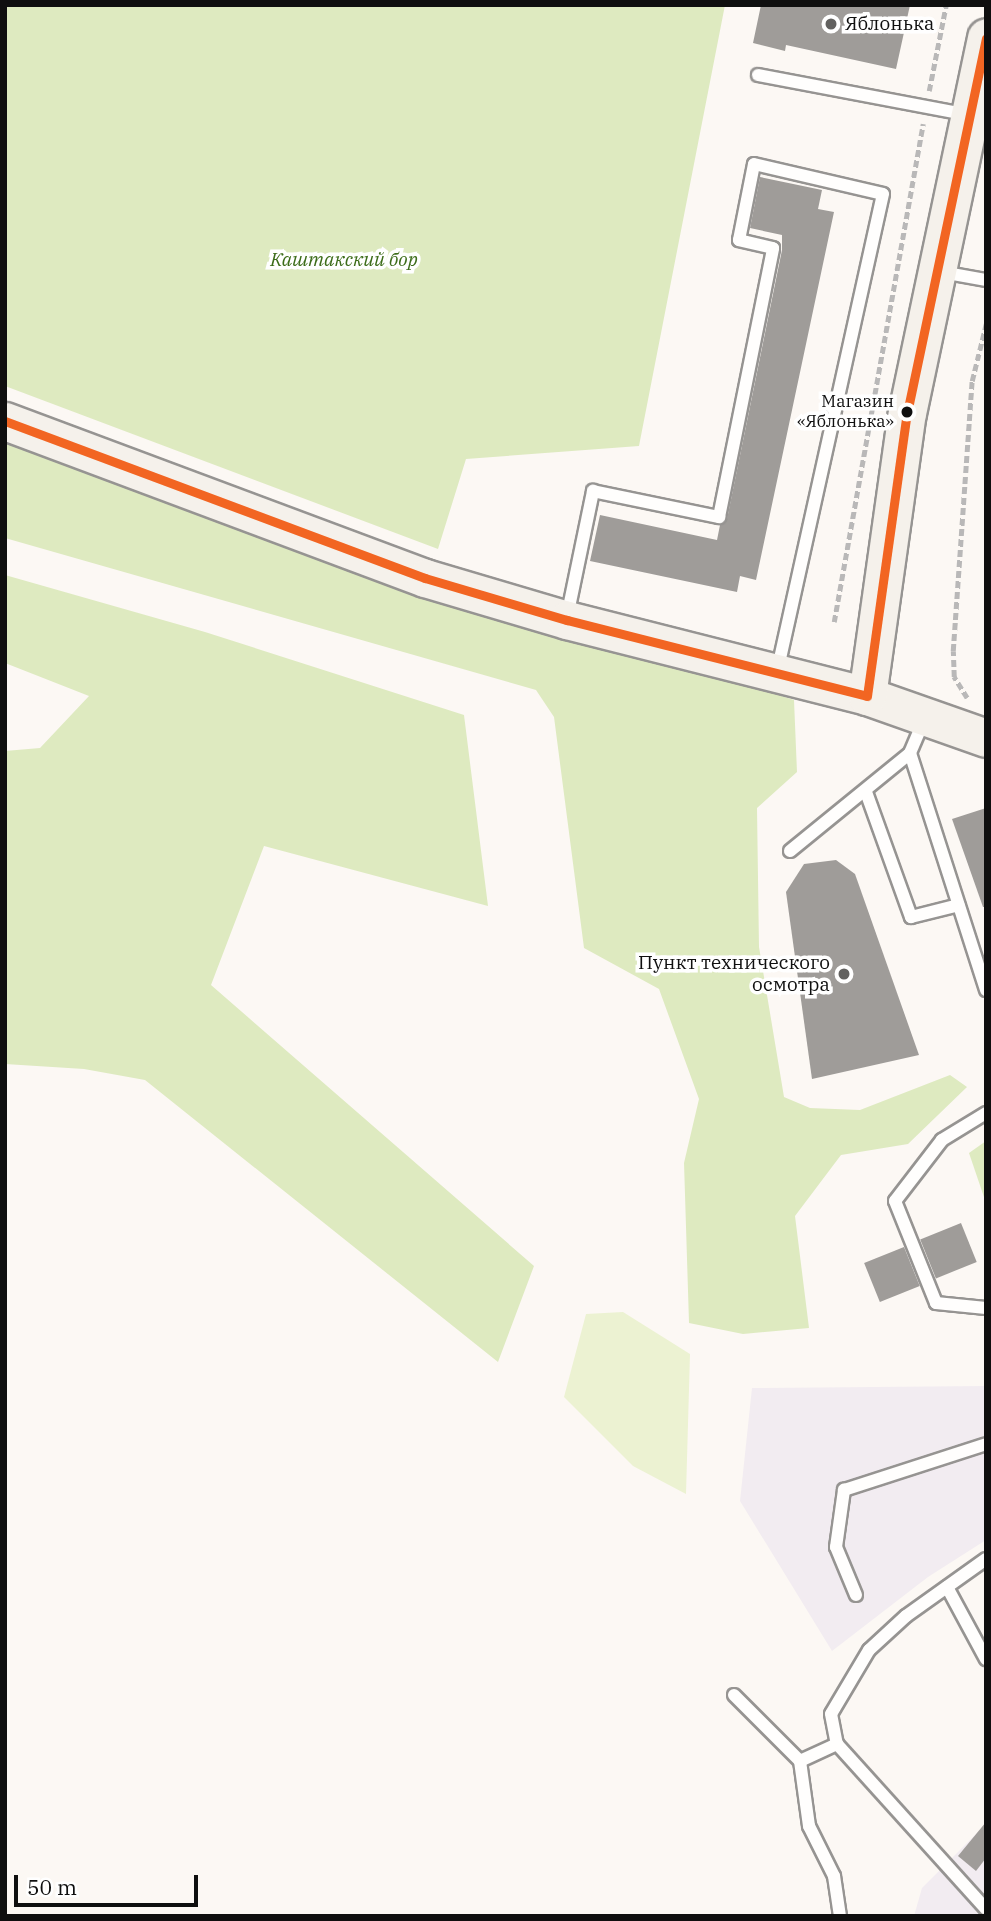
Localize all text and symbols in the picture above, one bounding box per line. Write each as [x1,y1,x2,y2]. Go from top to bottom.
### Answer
place label: Яблонька [845,13,934,35]
marker: Яблонька [823,16,839,32]
park label: Каштакский бор [270,249,418,271]
place label: Магазин «Яблонька» [797,392,894,432]
marker: Магазин «Яблонька» [900,405,914,419]
place label: Пункт технического осмотра [638,952,830,996]
marker: Пункт технического осмотра [836,966,852,982]
scale bar [18,1862,201,1906]
text: 50 m [27,1873,77,1901]

